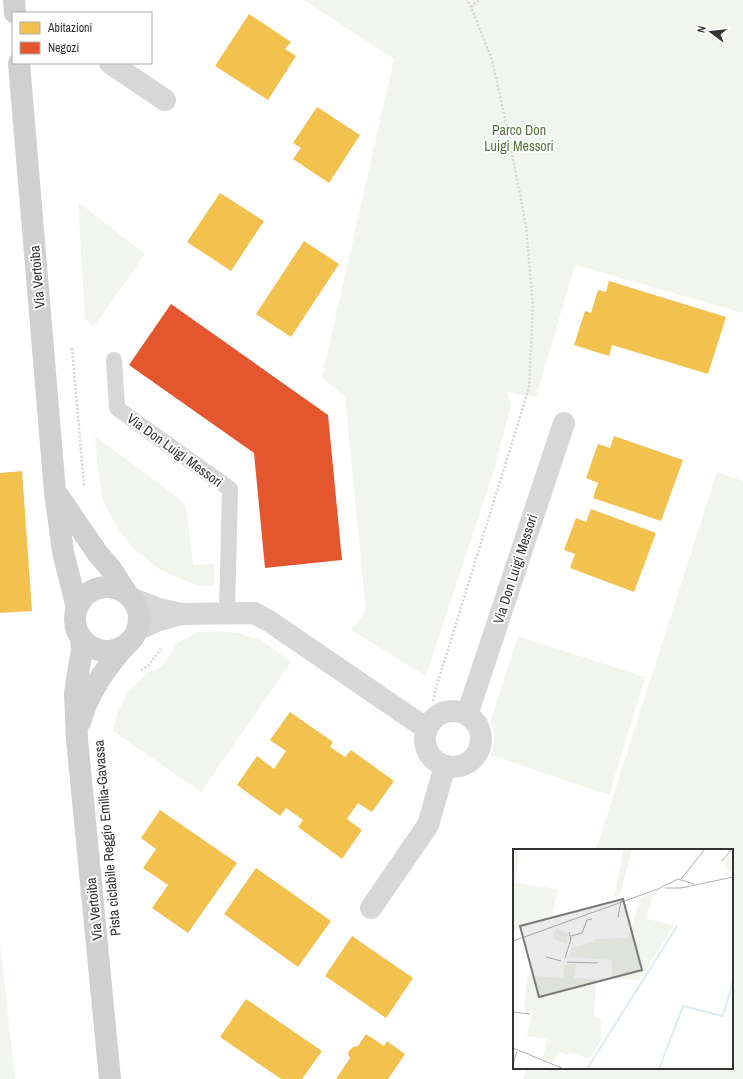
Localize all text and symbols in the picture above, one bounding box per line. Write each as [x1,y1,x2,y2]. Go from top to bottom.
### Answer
legend [12,12,152,64]
north arrow [691,12,731,52]
text: Abitazioni [47,20,92,36]
text: N [694,24,709,34]
text: Negozi [48,40,79,56]
park label: Parco Don Luigi Messori [484,121,554,155]
street label: Via Vertoiba [25,244,49,309]
street label: Via Don Luigi Messori [124,409,226,491]
street label: Via Don Luigi Messori [489,512,541,626]
street label: Pista ciclabile Reggio Emilia-Gavassa [89,739,125,937]
inset map [513,849,733,1069]
street label: Via Vertoiba [82,876,106,941]

